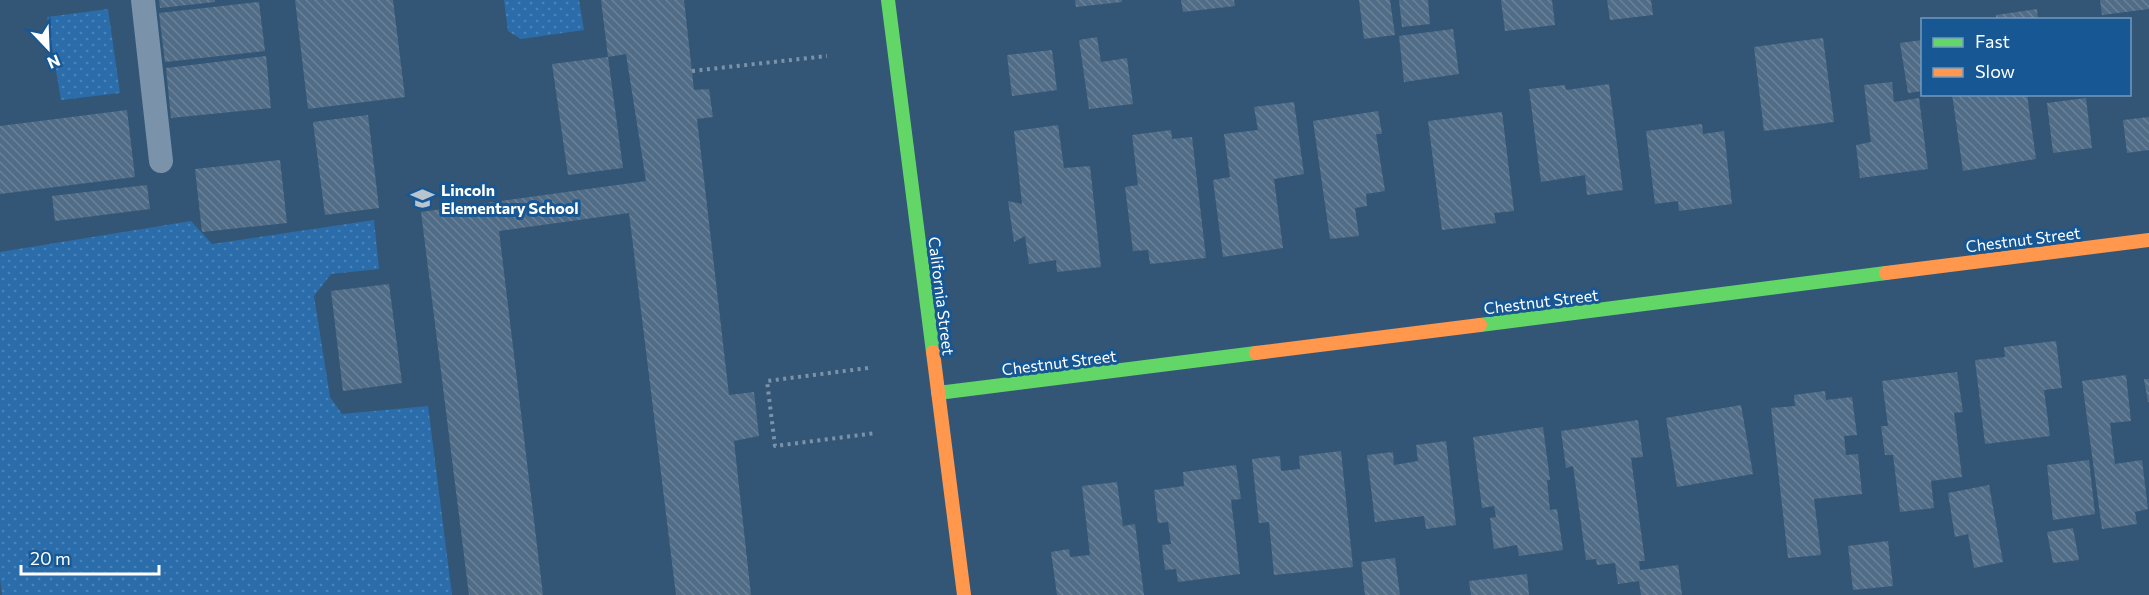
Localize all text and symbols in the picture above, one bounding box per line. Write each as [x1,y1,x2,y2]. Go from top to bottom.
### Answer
north arrow [18,18,78,78]
legend [1921,18,2131,96]
text: Fast [1975,30,2010,52]
text: N [45,51,63,73]
text: Slow [1975,60,2015,82]
place label: Lincoln Elementary School [441,180,579,217]
school or university icon: Lincoln Elementary School [410,185,436,211]
street label: Chestnut Street [1965,222,2082,255]
street label: California Street [925,236,959,357]
street label: Chestnut Street [1483,284,1600,317]
street label: Chestnut Street [1001,345,1118,378]
scale bar [21,538,159,576]
text: 20 m [30,547,71,569]

